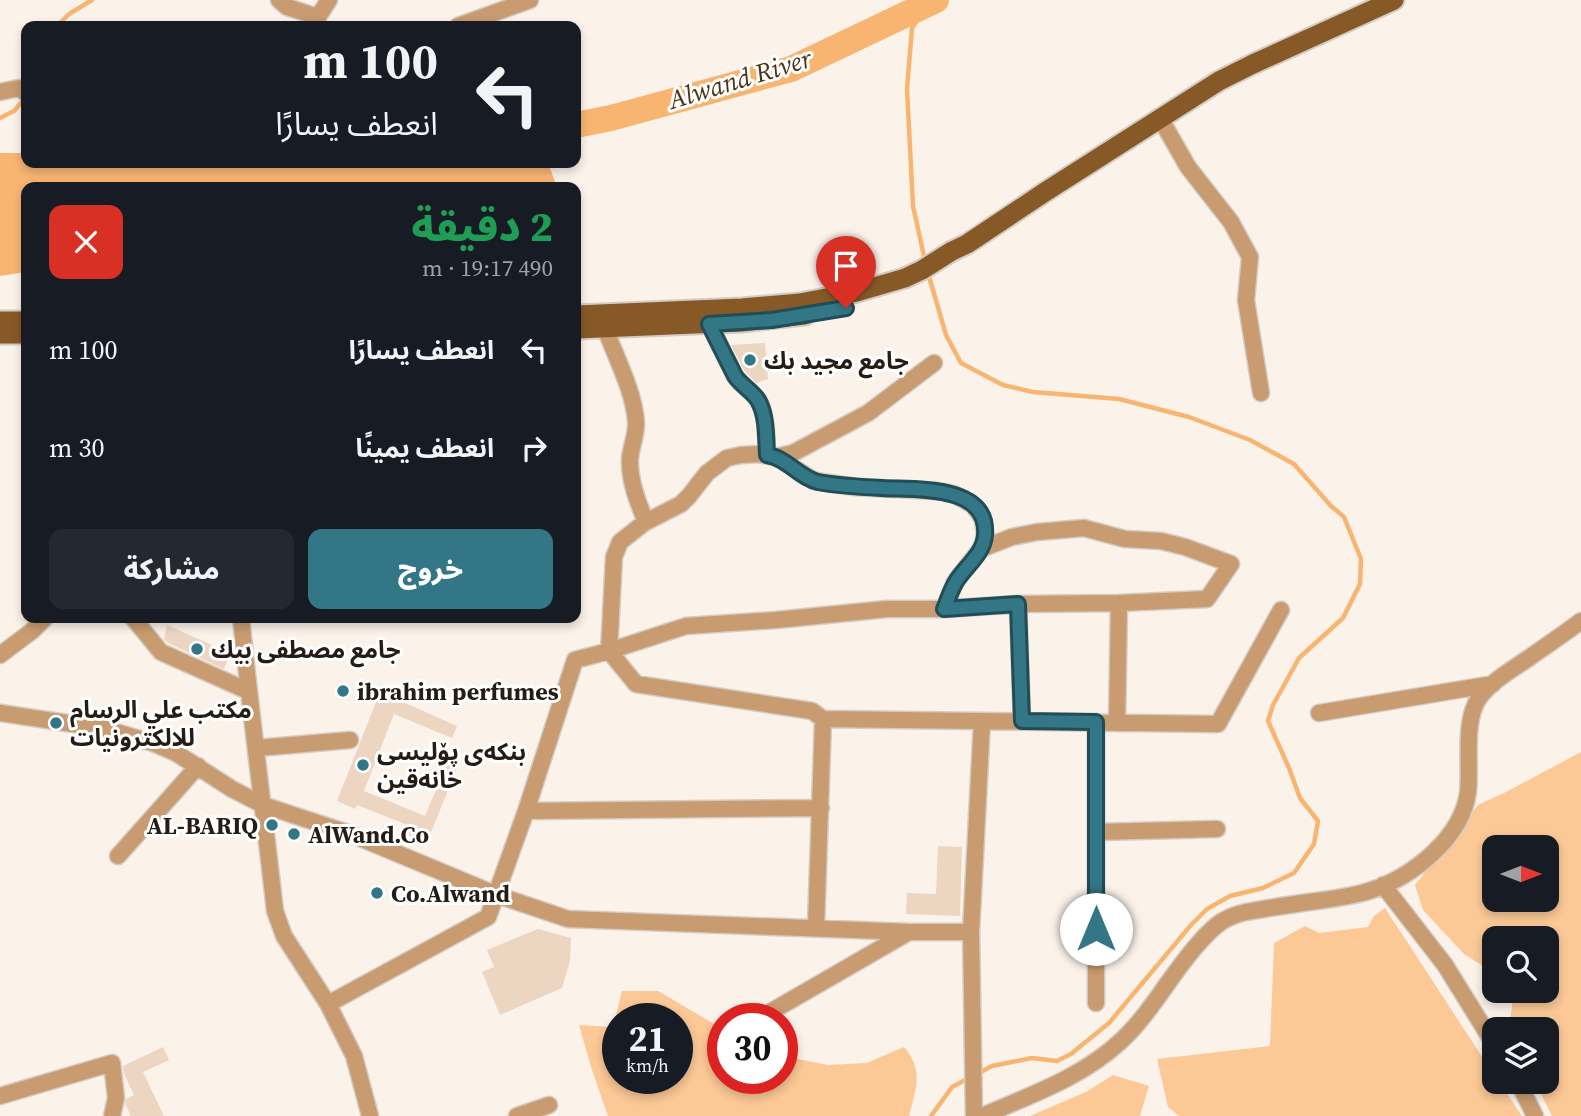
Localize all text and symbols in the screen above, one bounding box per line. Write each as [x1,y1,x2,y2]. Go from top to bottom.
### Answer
text: 100 m [303,27,438,94]
water label: Alwand River [662,40,817,118]
icon: left [462,49,553,140]
text: انعطف يسارًا [275,102,438,146]
text: 2 دقيقة [411,197,553,255]
button: close [49,205,123,279]
pin [816,236,876,308]
icon: arrive [827,247,865,285]
text: 490 m · 19:17 [422,252,553,284]
icon: left [515,331,553,369]
text: 100 m [49,332,118,368]
text: انعطف يسارًا [349,332,494,368]
place label: جامع مجيد بك [764,344,909,379]
marker: جامع مجيد بك [742,352,758,368]
icon: right [515,429,553,467]
text: 30 m [49,430,105,466]
text: انعطف يمينًا [355,430,494,466]
button: مشاركة [49,529,294,609]
button: خروج [308,529,553,609]
place label: جامع مصطفى بيك [211,633,401,668]
marker: جامع مصطفى بيك [189,641,205,657]
place label: ibrahim perfumes [357,675,559,708]
marker: ibrahim perfumes [335,683,351,699]
place label: مكتب علي الرسام للالكترونيات [70,693,252,754]
marker: مكتب علي الرسام للالكترونيات [48,715,64,731]
place label: بنکەی پۆلیسی خانەقین [377,735,526,796]
marker: بنکەی پۆلیسی خانەقین [355,757,371,773]
place label: AL-BARIQ [147,809,258,842]
marker: AL-BARIQ [264,817,280,833]
place label: AlWand.Co [308,818,429,851]
marker: AlWand.Co [286,826,302,842]
north arrow [1482,835,1559,912]
map controls [1482,835,1559,1094]
place label: Co.Alwand [391,877,510,910]
marker: Co.Alwand [369,885,385,901]
position arrow [1059,892,1133,966]
button: search [1482,926,1559,1003]
speed limit sign: 30 [707,1003,798,1094]
text: 21 [629,1015,666,1063]
button: layers [1482,1017,1559,1094]
text: km/h [626,1053,669,1078]

